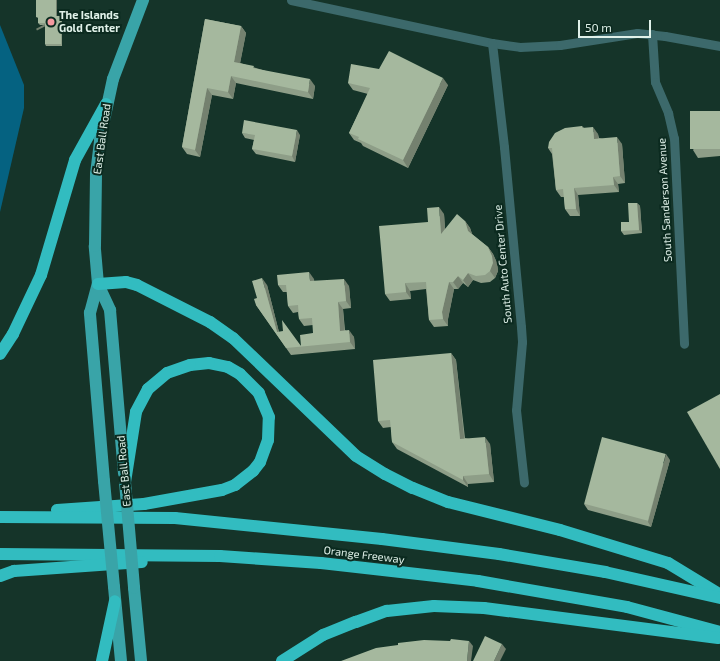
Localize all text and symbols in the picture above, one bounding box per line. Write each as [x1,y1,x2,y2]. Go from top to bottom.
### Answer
place label: The Islands Gold Center [59,9,120,35]
scale bar [580,12,653,38]
marker: The Islands Gold Center [46,17,56,27]
text: 50 m [585,20,612,34]
street label: East Ball Road [90,103,114,175]
street label: South Sanderson Avenue [655,137,675,263]
street label: South Auto Center Drive [491,204,515,324]
street label: East Ball Road [114,435,134,507]
street label: Orange Freeway [323,543,405,567]

